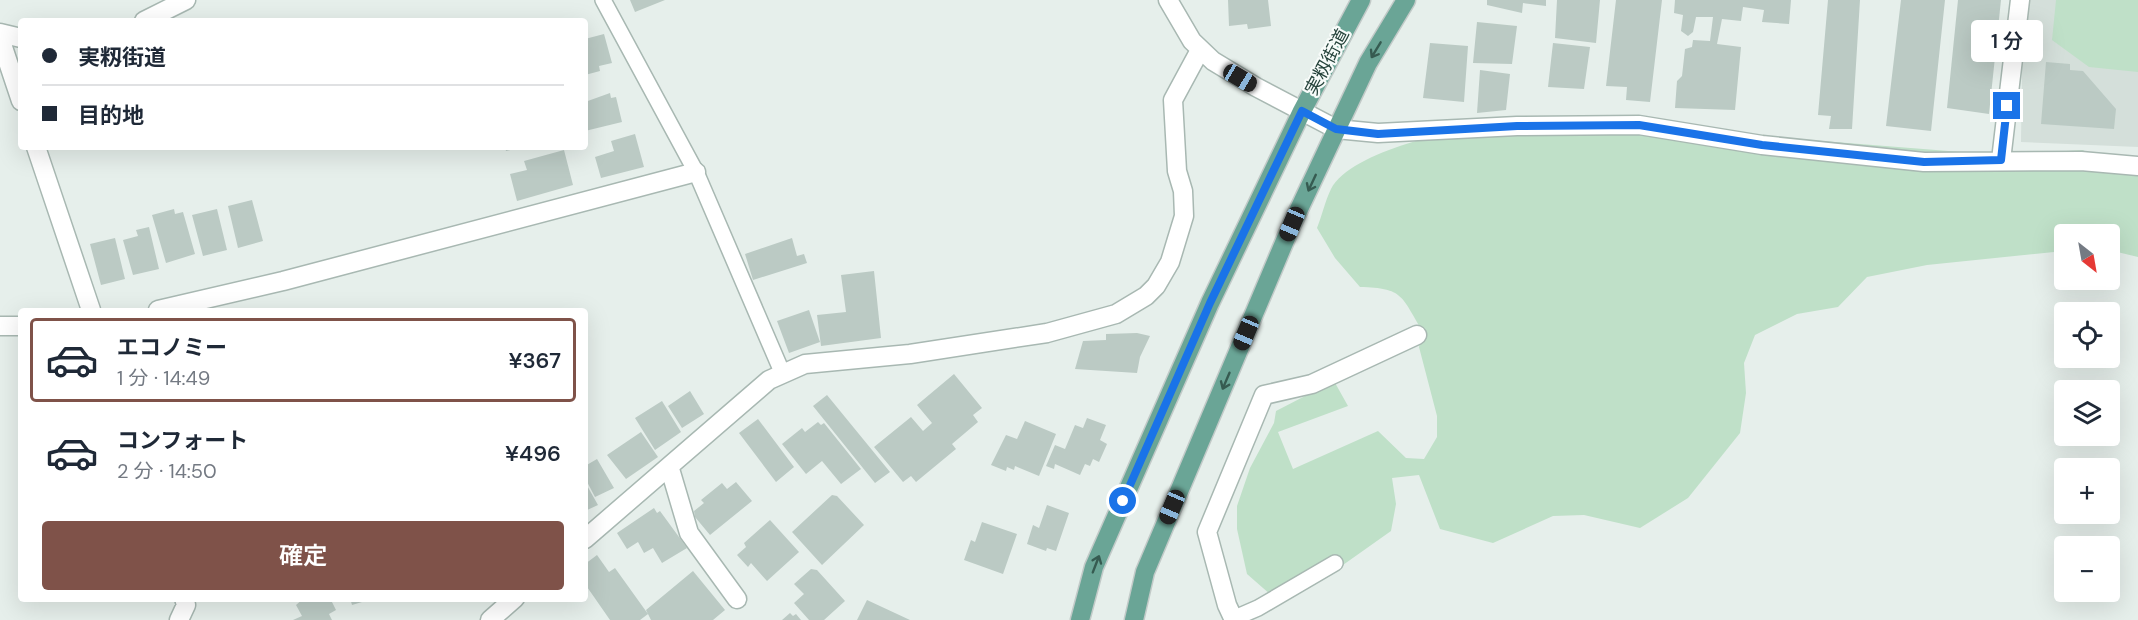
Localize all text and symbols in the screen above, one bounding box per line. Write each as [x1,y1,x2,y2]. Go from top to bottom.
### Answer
callout: 1 分 [1971,19,2043,61]
street label: 実籾街道 [1300,25,1354,99]
text: 1 分 [1991,28,2023,54]
one-way arrow [1369,41,1381,58]
text: 実籾街道 [78,43,166,72]
car [1220,61,1260,95]
route end [1993,92,2020,119]
text: 目的地 [78,101,144,130]
one-way arrow [1305,173,1317,191]
car [1277,204,1307,244]
north arrow [2054,224,2120,290]
map controls [2054,224,2120,602]
button: locate [2054,302,2120,368]
car [1231,313,1261,353]
icon: car [45,333,99,387]
text: エコノミー [117,333,227,362]
text: ¥367 [508,346,561,375]
text: 1 分 · 14:49 [117,365,210,391]
one-way arrow [1220,371,1231,390]
button: layers [2054,380,2120,446]
icon: car [45,426,99,480]
text: コンフォート [117,426,248,455]
text: ¥496 [505,439,561,468]
text: 2 分 · 14:50 [117,458,217,484]
button: + [2054,458,2120,524]
route start [1109,487,1136,514]
car [1157,487,1187,527]
button: 確定 [42,521,564,590]
button: − [2054,536,2120,602]
one-way arrow [1091,555,1102,574]

